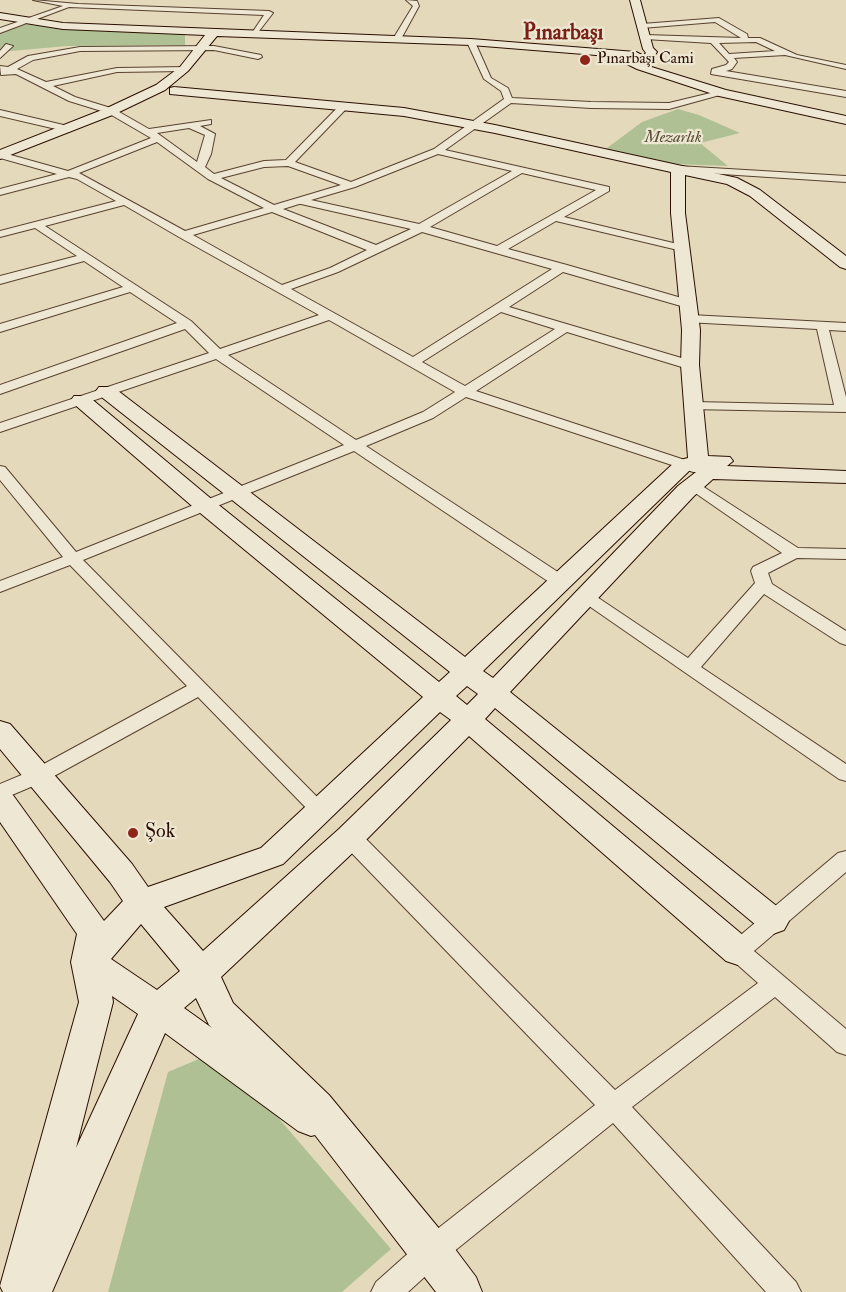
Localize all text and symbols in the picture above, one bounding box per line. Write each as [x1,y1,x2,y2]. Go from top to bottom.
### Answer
district label: Pınarbaşı [523,21,603,47]
place label: Pınarbaşı Cami [597,50,694,70]
marker: Pınarbaşı Cami [578,53,592,67]
park label: Mezarlık [645,129,701,149]
place label: Şok [145,821,175,845]
marker: Şok [126,826,140,840]

